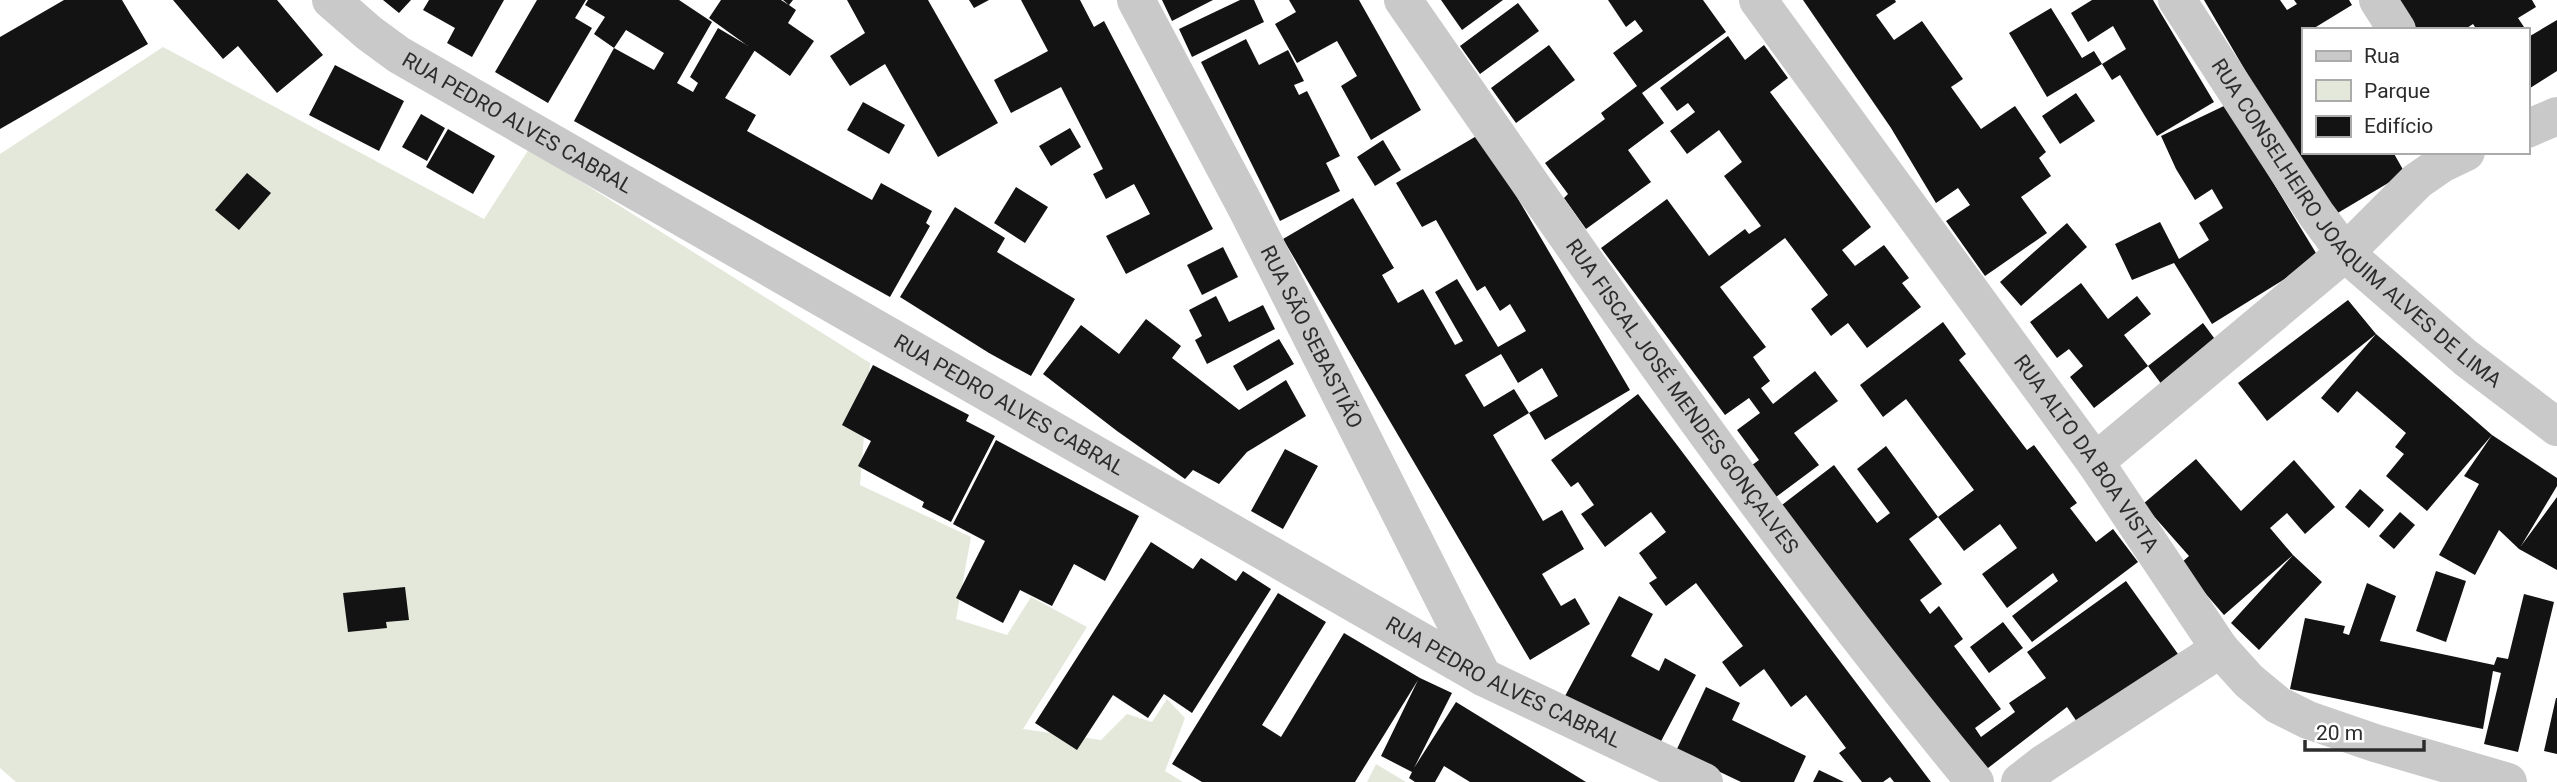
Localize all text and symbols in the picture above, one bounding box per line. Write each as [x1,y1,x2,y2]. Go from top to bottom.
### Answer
legend [2302,28,2529,154]
text: Rua [2364,44,2400,68]
street label: RUA PEDRO ALVES CABRAL [398,47,637,198]
street label: RUA CONSELHEIRO JOAQUIM ALVES DE LIMA [2207,54,2506,393]
text: Parque [2364,79,2430,103]
text: Edifício [2364,114,2433,138]
street label: RUA FISCAL JOSÉ MENDES GONÇALVES [1561,235,1803,559]
street label: RUA SÃO SEBASTIÃO [1256,242,1368,432]
street label: RUA PEDRO ALVES CABRAL [890,330,1129,481]
street label: RUA ALTO DA BOA VISTA [2009,350,2164,557]
street label: RUA PEDRO ALVES CABRAL [1382,612,1625,753]
scale bar [2305,708,2424,752]
text: 20 m [2316,721,2363,745]

